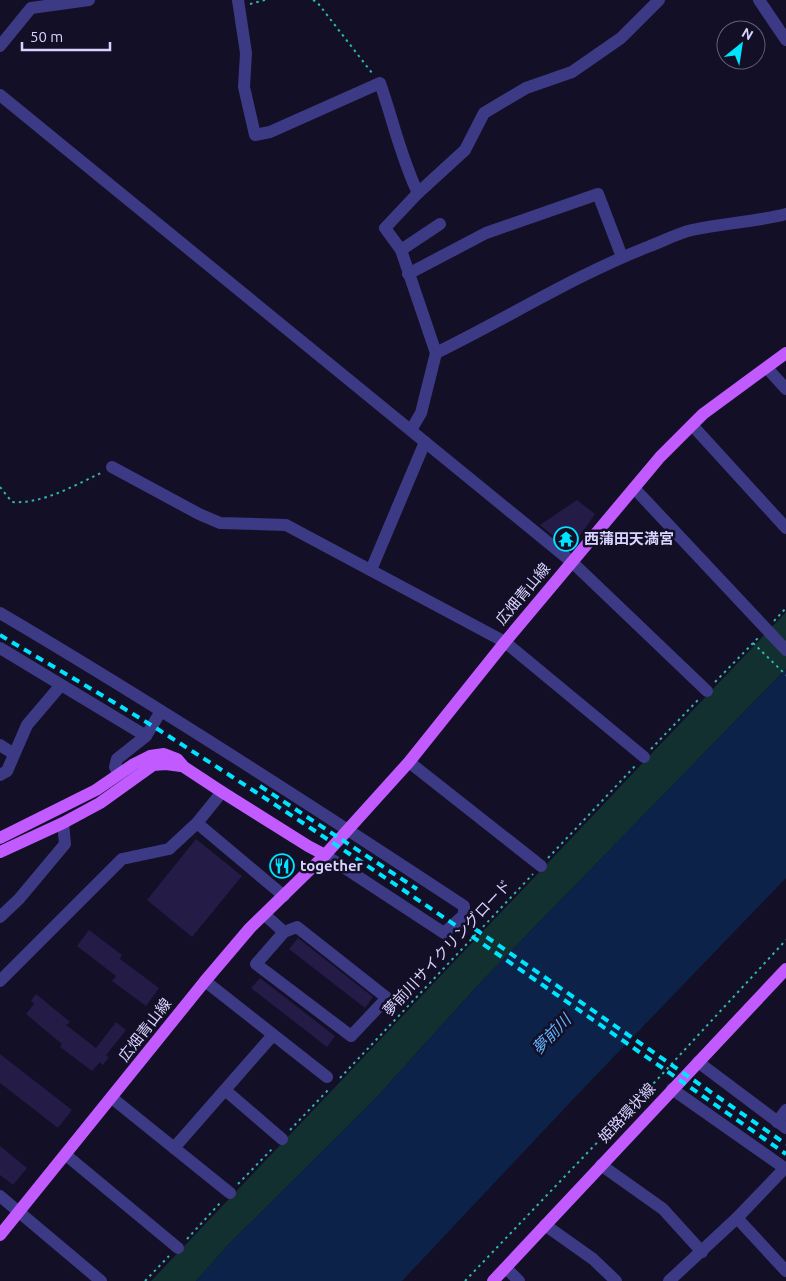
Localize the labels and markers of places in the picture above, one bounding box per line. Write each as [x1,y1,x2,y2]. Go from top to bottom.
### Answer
temple icon: 西蒲田天満宮 [553,526,579,552]
place label: 西蒲田天満宮 [584,530,674,547]
restaurant icon: together [269,853,295,879]
place label: together [300,857,364,874]

